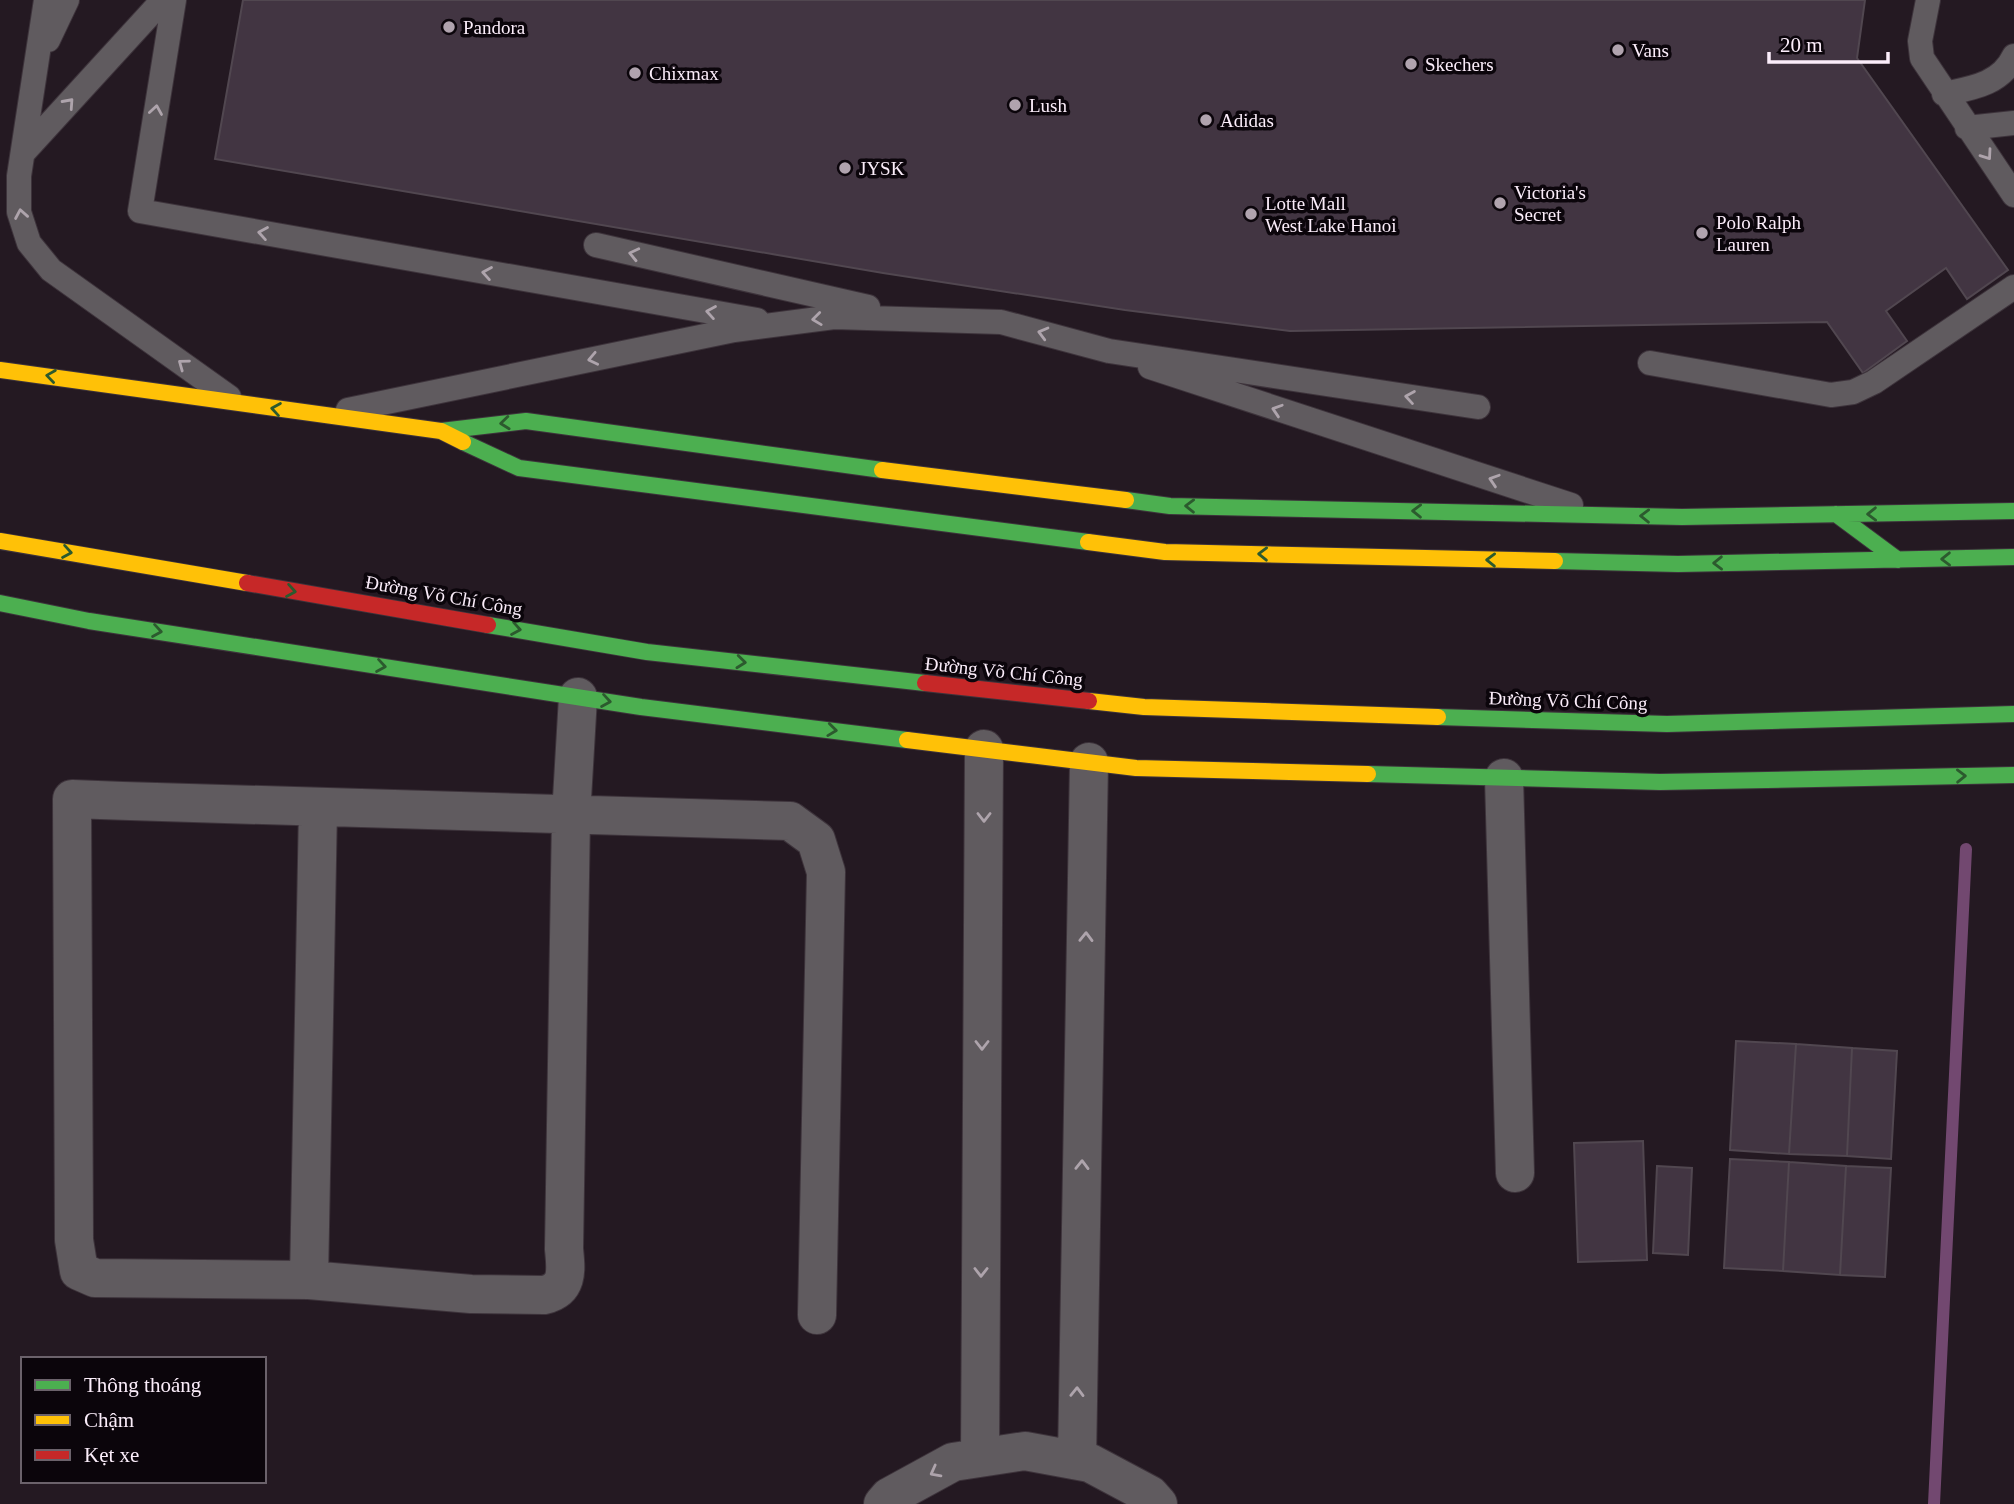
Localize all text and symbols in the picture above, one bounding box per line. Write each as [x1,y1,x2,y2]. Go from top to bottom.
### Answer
place label: Pandora [463,17,526,38]
marker: Pandora [441,19,457,35]
scale bar [1769,21,1888,65]
text: 20 m [1780,33,1823,57]
place label: Vans [1632,40,1669,61]
marker: Vans [1610,42,1626,58]
place label: Skechers [1425,54,1494,75]
marker: Skechers [1403,56,1419,72]
place label: Chixmax [649,63,719,84]
marker: Chixmax [627,65,643,81]
place label: Lush [1029,95,1068,116]
marker: Lush [1007,97,1023,113]
one-way arrow [61,98,73,111]
one-way arrow [148,104,163,116]
place label: Adidas [1220,110,1274,131]
marker: Adidas [1198,112,1214,128]
one-way arrow [1979,148,1992,161]
place label: JYSK [859,158,905,179]
marker: JYSK [837,160,853,176]
place label: Victoria's Secret [1514,182,1586,225]
place label: Lotte Mall West Lake Hanoi [1265,193,1396,236]
marker: Victoria's Secret [1492,195,1508,211]
marker: Lotte Mall West Lake Hanoi [1243,206,1259,222]
one-way arrow [14,208,29,219]
place label: Polo Ralph Lauren [1716,212,1801,255]
marker: Polo Ralph Lauren [1694,225,1710,241]
one-way arrow [257,226,269,241]
one-way arrow [629,247,641,262]
one-way arrow [481,266,493,281]
one-way arrow [705,305,717,320]
one-way arrow [811,312,823,327]
one-way arrow [1037,327,1049,342]
one-way arrow [587,351,599,366]
one-way arrow [178,360,191,372]
one-way arrow [45,369,57,384]
one-way arrow [1404,390,1416,405]
one-way arrow [270,402,282,417]
one-way arrow [1271,404,1283,419]
one-way arrow [499,416,510,431]
one-way arrow [1488,474,1500,488]
one-way arrow [1184,498,1195,514]
one-way arrow [1412,504,1423,519]
one-way arrow [1867,506,1878,521]
one-way arrow [1639,509,1650,524]
one-way arrow [61,544,73,559]
one-way arrow [1258,547,1269,562]
one-way arrow [1940,551,1951,566]
one-way arrow [1485,552,1496,567]
one-way arrow [1713,556,1724,571]
street label: Đường Võ Chí Công [364,571,524,620]
one-way arrow [286,583,297,598]
one-way arrow [510,621,522,636]
one-way arrow [151,623,163,638]
street label: Đường Võ Chí Công [924,653,1085,690]
one-way arrow [736,654,747,669]
one-way arrow [376,658,387,673]
street label: Đường Võ Chí Công [1488,687,1648,714]
one-way arrow [600,694,612,709]
one-way arrow [826,723,838,738]
one-way arrow [1956,768,1966,784]
one-way arrow [976,813,992,823]
one-way arrow [1078,931,1094,942]
one-way arrow [974,1040,990,1051]
one-way arrow [1074,1159,1089,1170]
one-way arrow [973,1268,989,1278]
legend [21,1357,266,1483]
text: Thông thoáng [84,1373,202,1397]
one-way arrow [1070,1386,1085,1397]
text: Chậm [84,1408,134,1432]
text: Kẹt xe [84,1443,139,1467]
one-way arrow [930,1464,942,1477]

